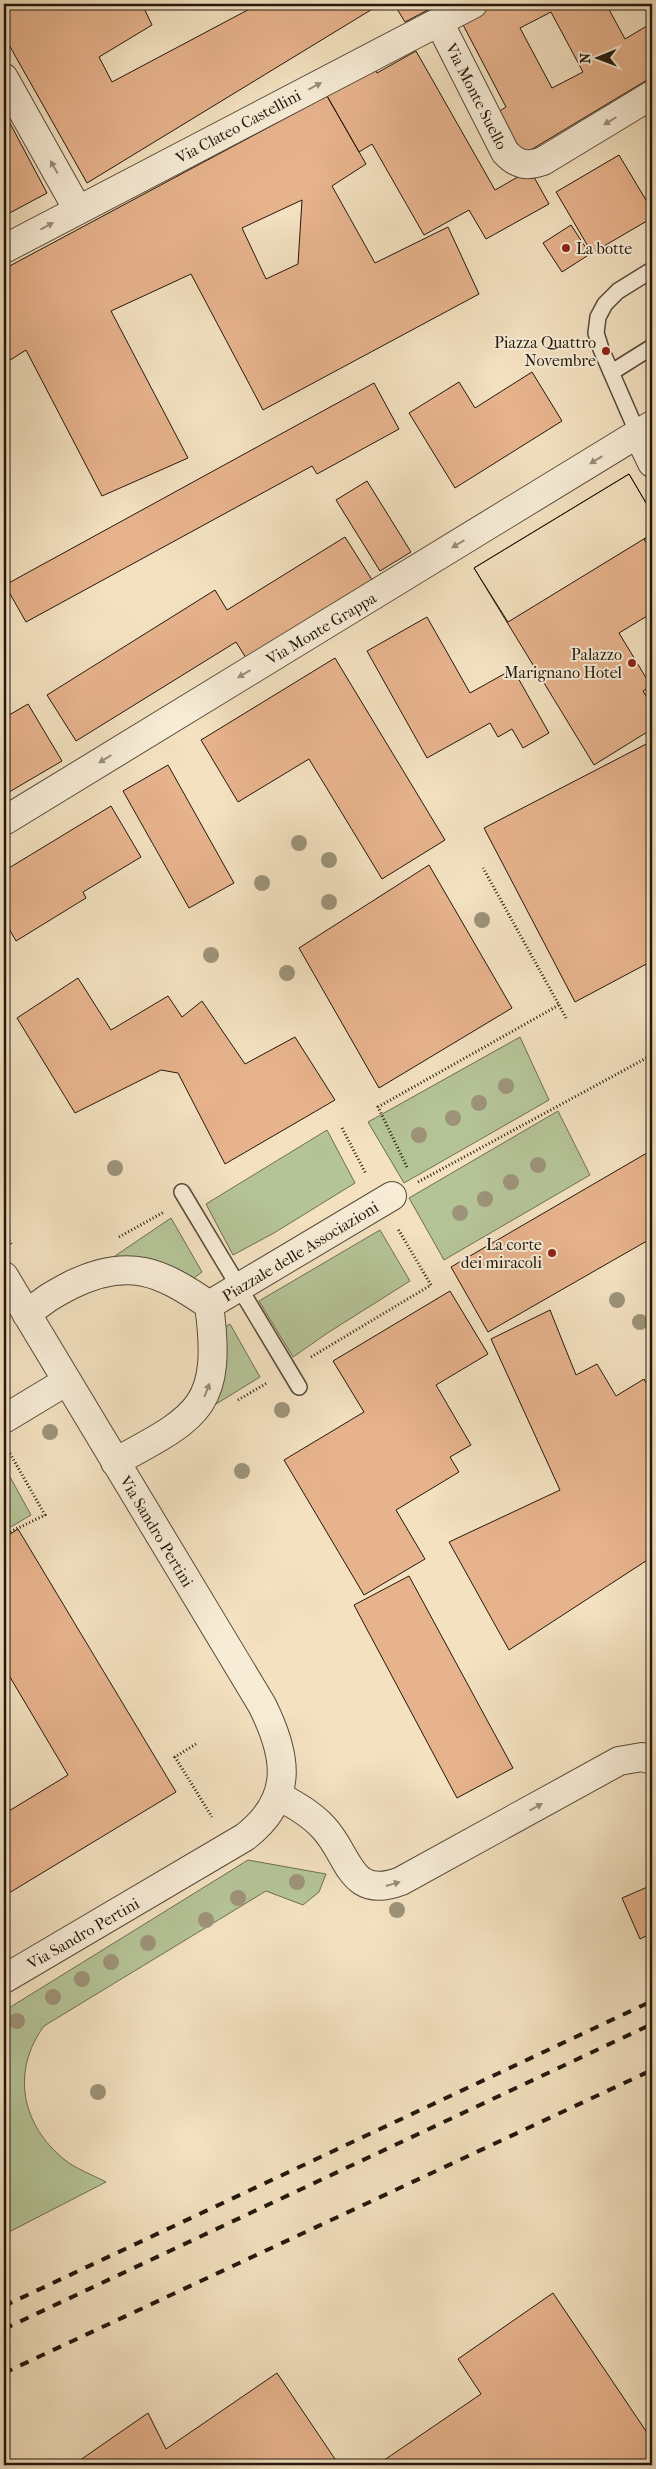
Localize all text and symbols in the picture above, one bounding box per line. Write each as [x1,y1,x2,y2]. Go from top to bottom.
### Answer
north arrow [574,32,624,82]
street label: Via Monte Suello [441,39,511,152]
text: N [577,52,594,64]
one-way arrow [308,82,322,90]
street label: Via Clateo Castellini [172,85,304,168]
one-way arrow [604,116,617,125]
one-way arrow [50,160,58,175]
one-way arrow [40,222,54,230]
place label: La botte [576,239,632,258]
marker: La botte [560,242,572,254]
place label: Piazza Quattro Novembre [494,333,596,370]
marker: Piazza Quattro Novembre [600,345,612,357]
one-way arrow [590,455,603,464]
one-way arrow [451,540,464,549]
street label: Via Monte Grappa [262,588,380,669]
place label: Palazzo Marignano Hotel [504,645,623,682]
marker: Palazzo Marignano Hotel [626,657,638,669]
one-way arrow [237,670,250,679]
one-way arrow [99,754,112,763]
street label: Piazzale delle Associazioni [219,1197,382,1306]
place label: La corte dei miracoli [461,1235,542,1272]
marker: La corte dei miracoli [546,1247,558,1259]
one-way arrow [203,1383,211,1397]
street label: Via Sandro Pertini [115,1471,197,1591]
one-way arrow [528,1803,543,1811]
one-way arrow [385,1879,400,1887]
street label: Via Sandro Pertini [23,1893,143,1974]

